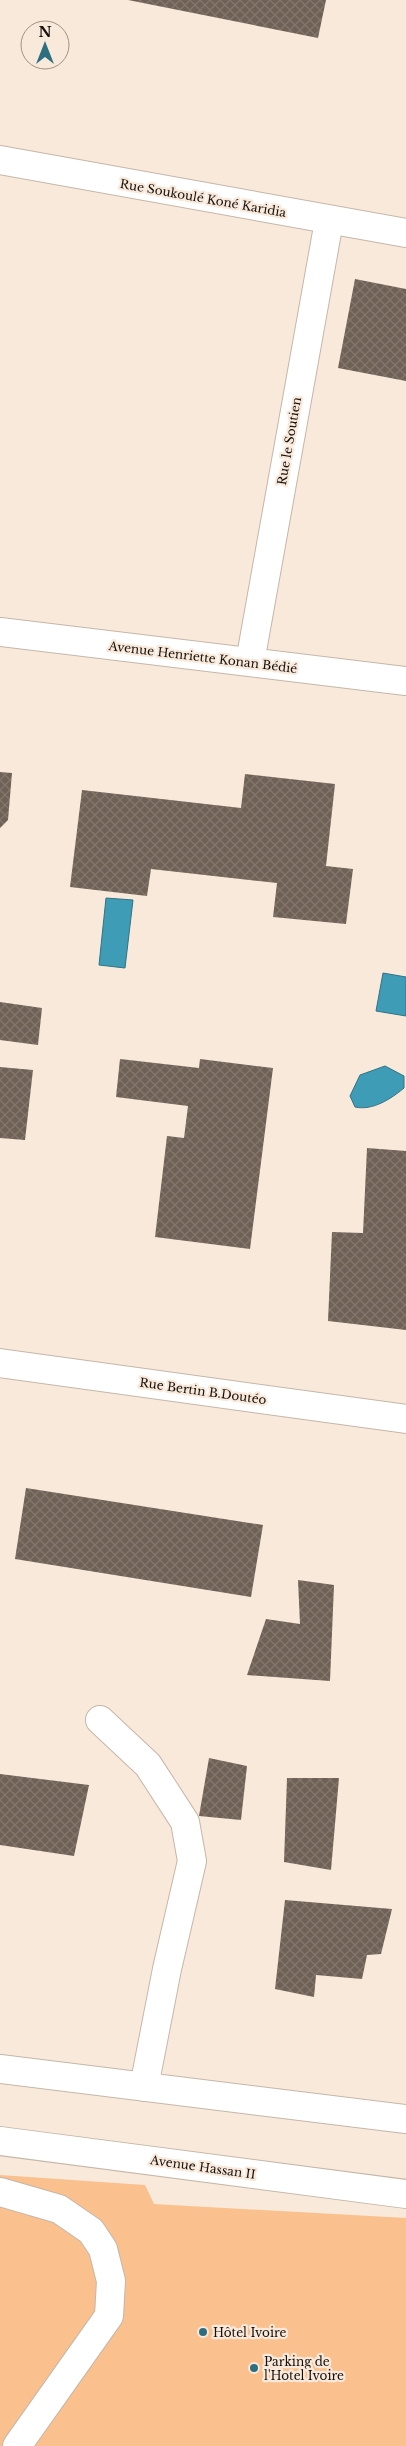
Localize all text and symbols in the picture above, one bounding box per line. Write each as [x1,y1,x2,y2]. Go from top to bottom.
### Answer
north arrow [20,20,70,70]
text: N [38,23,52,41]
street label: Rue Soukoulé Koné Karidia [119,176,288,220]
street label: Rue le Soutien [274,396,304,486]
street label: Avenue Henriette Konan Bédié [107,638,298,676]
street label: Rue Bertin B.Doutéo [139,1375,268,1407]
street label: Avenue Hassan II [148,2152,257,2182]
place label: Hôtel Ivoire [213,2325,287,2340]
marker: Hôtel Ivoire [197,2326,209,2338]
place label: Parking de l'Hotel Ivoire [264,2354,344,2383]
marker: Parking de l'Hotel Ivoire [248,2362,260,2374]

